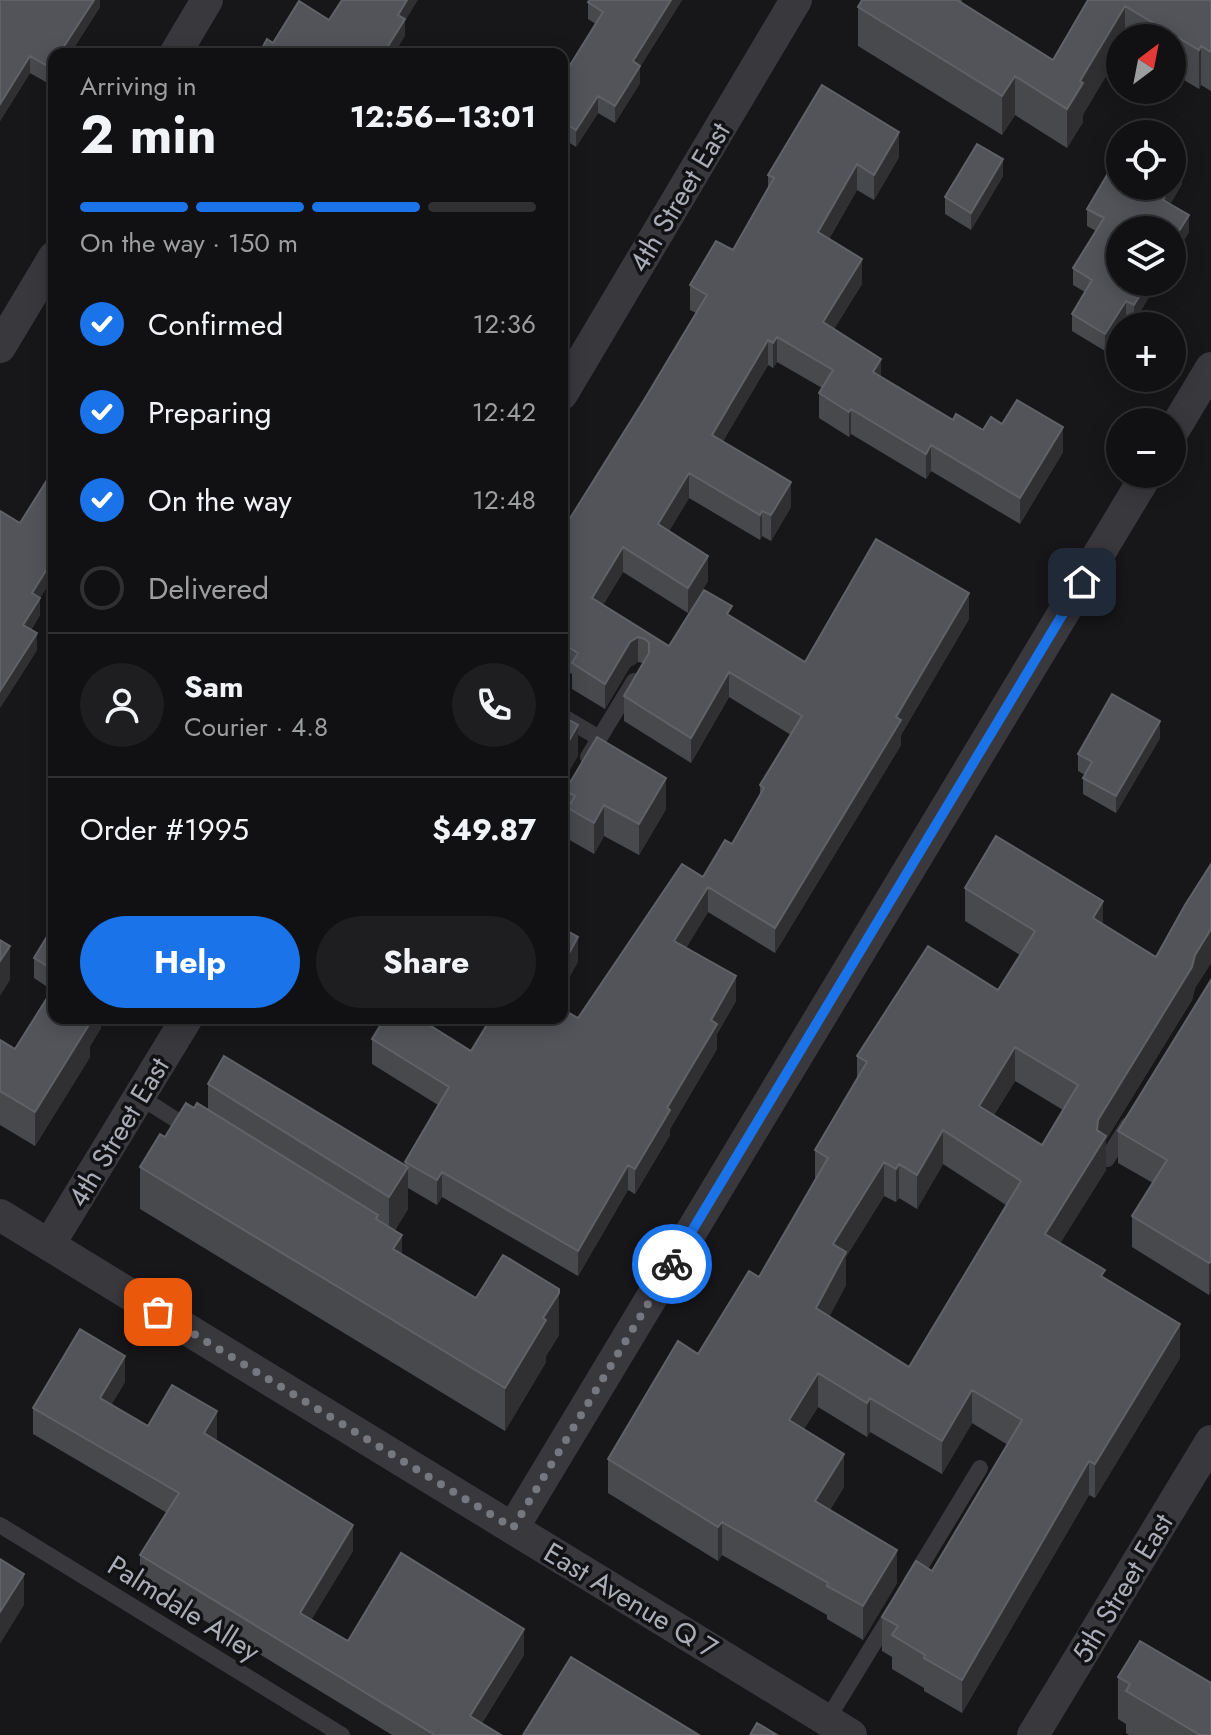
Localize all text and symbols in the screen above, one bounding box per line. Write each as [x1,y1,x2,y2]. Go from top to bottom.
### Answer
north arrow [1106,24,1186,104]
map controls [1106,24,1186,488]
text: Arriving in [80,67,197,105]
text: 12:56–13:01 [350,95,536,138]
text: 2 min [80,97,217,173]
street label: 4th Street East [619,114,740,280]
button: locate [1106,120,1186,200]
button: layers [1106,216,1186,296]
text: On the way · 150 m [80,224,298,262]
icon: check [80,302,124,346]
text: Confirmed [148,303,283,346]
text: 12:36 [473,305,536,343]
button: + [1106,312,1186,392]
icon: check [80,390,124,434]
text: Preparing [148,391,272,434]
text: 12:42 [472,393,536,431]
button: − [1106,408,1186,488]
icon: check [80,478,124,522]
text: On the way [148,479,292,522]
text: 12:48 [472,481,536,519]
pin [1048,548,1116,616]
icon: home [1060,560,1104,604]
text: Delivered [148,567,269,610]
button: person [80,663,164,747]
button: phone [452,663,536,747]
text: Sam [184,665,244,708]
text: Courier · 4.8 [184,708,328,746]
text: Order #1995 [80,808,249,851]
text: $49.87 [432,808,536,851]
button: Help [80,916,300,1008]
button: Share [316,916,536,1008]
street label: 4th Street East [58,1049,179,1215]
courier [632,1224,712,1304]
icon: bike [650,1242,694,1286]
pin [124,1278,192,1346]
icon: bag [136,1290,180,1334]
street label: 5th Street East [1062,1506,1183,1671]
street label: East Avenue Q 7 [536,1532,726,1669]
street label: Palmdale Alley [100,1545,268,1672]

